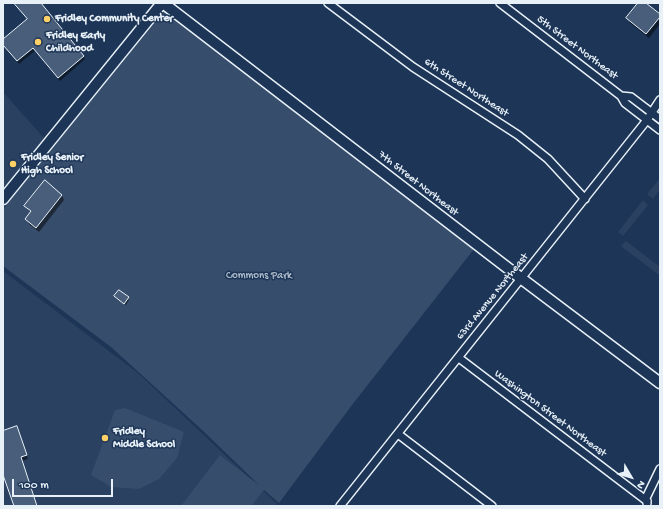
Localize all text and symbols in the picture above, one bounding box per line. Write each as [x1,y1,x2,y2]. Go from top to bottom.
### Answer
place label: Fridley Community Center [55,12,173,26]
street label: 5th Street Northeast [534,13,620,83]
marker: Fridley Community Center [42,14,52,24]
place label: Fridley Early Childhood [46,29,105,55]
marker: Fridley Early Childhood [33,37,43,47]
street label: 6th Street Northeast [421,56,511,120]
street label: 7th Street Northeast [375,149,461,219]
place label: Fridley Senior High School [21,151,83,177]
marker: Fridley Senior High School [8,159,18,169]
street label: 63rd Avenue Northeast [454,251,532,343]
park label: Commons Park [226,269,292,283]
street label: Washington Street Northeast [491,368,609,460]
place label: Fridley Middle School [113,425,175,451]
marker: Fridley Middle School [100,433,110,443]
north arrow [611,457,651,497]
scale bar [14,471,115,497]
text: N [634,478,647,491]
text: 100 m [19,479,49,493]

